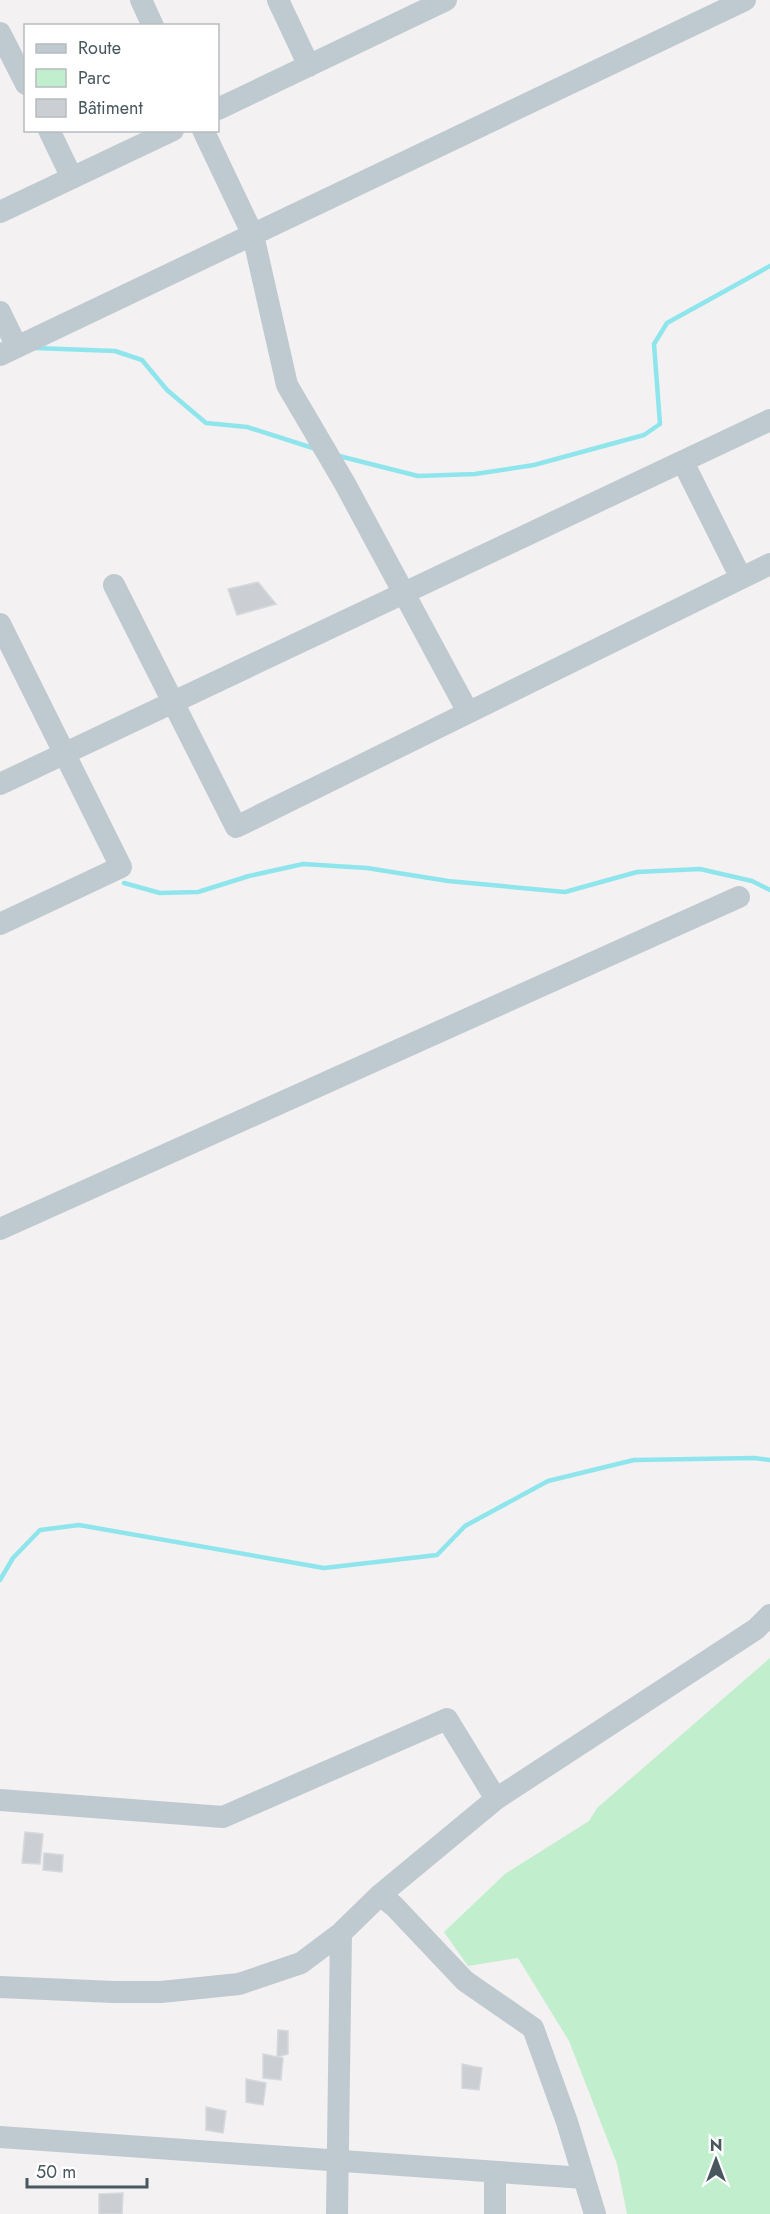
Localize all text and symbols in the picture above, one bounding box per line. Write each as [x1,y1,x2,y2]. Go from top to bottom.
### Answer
legend [24,24,219,132]
text: Route [78,35,121,61]
text: Parc [78,65,111,91]
text: Bâtiment [78,95,144,121]
north arrow [686,2130,746,2190]
text: N [710,2134,722,2157]
scale bar [27,2151,147,2189]
text: 50 m [36,2159,76,2185]

